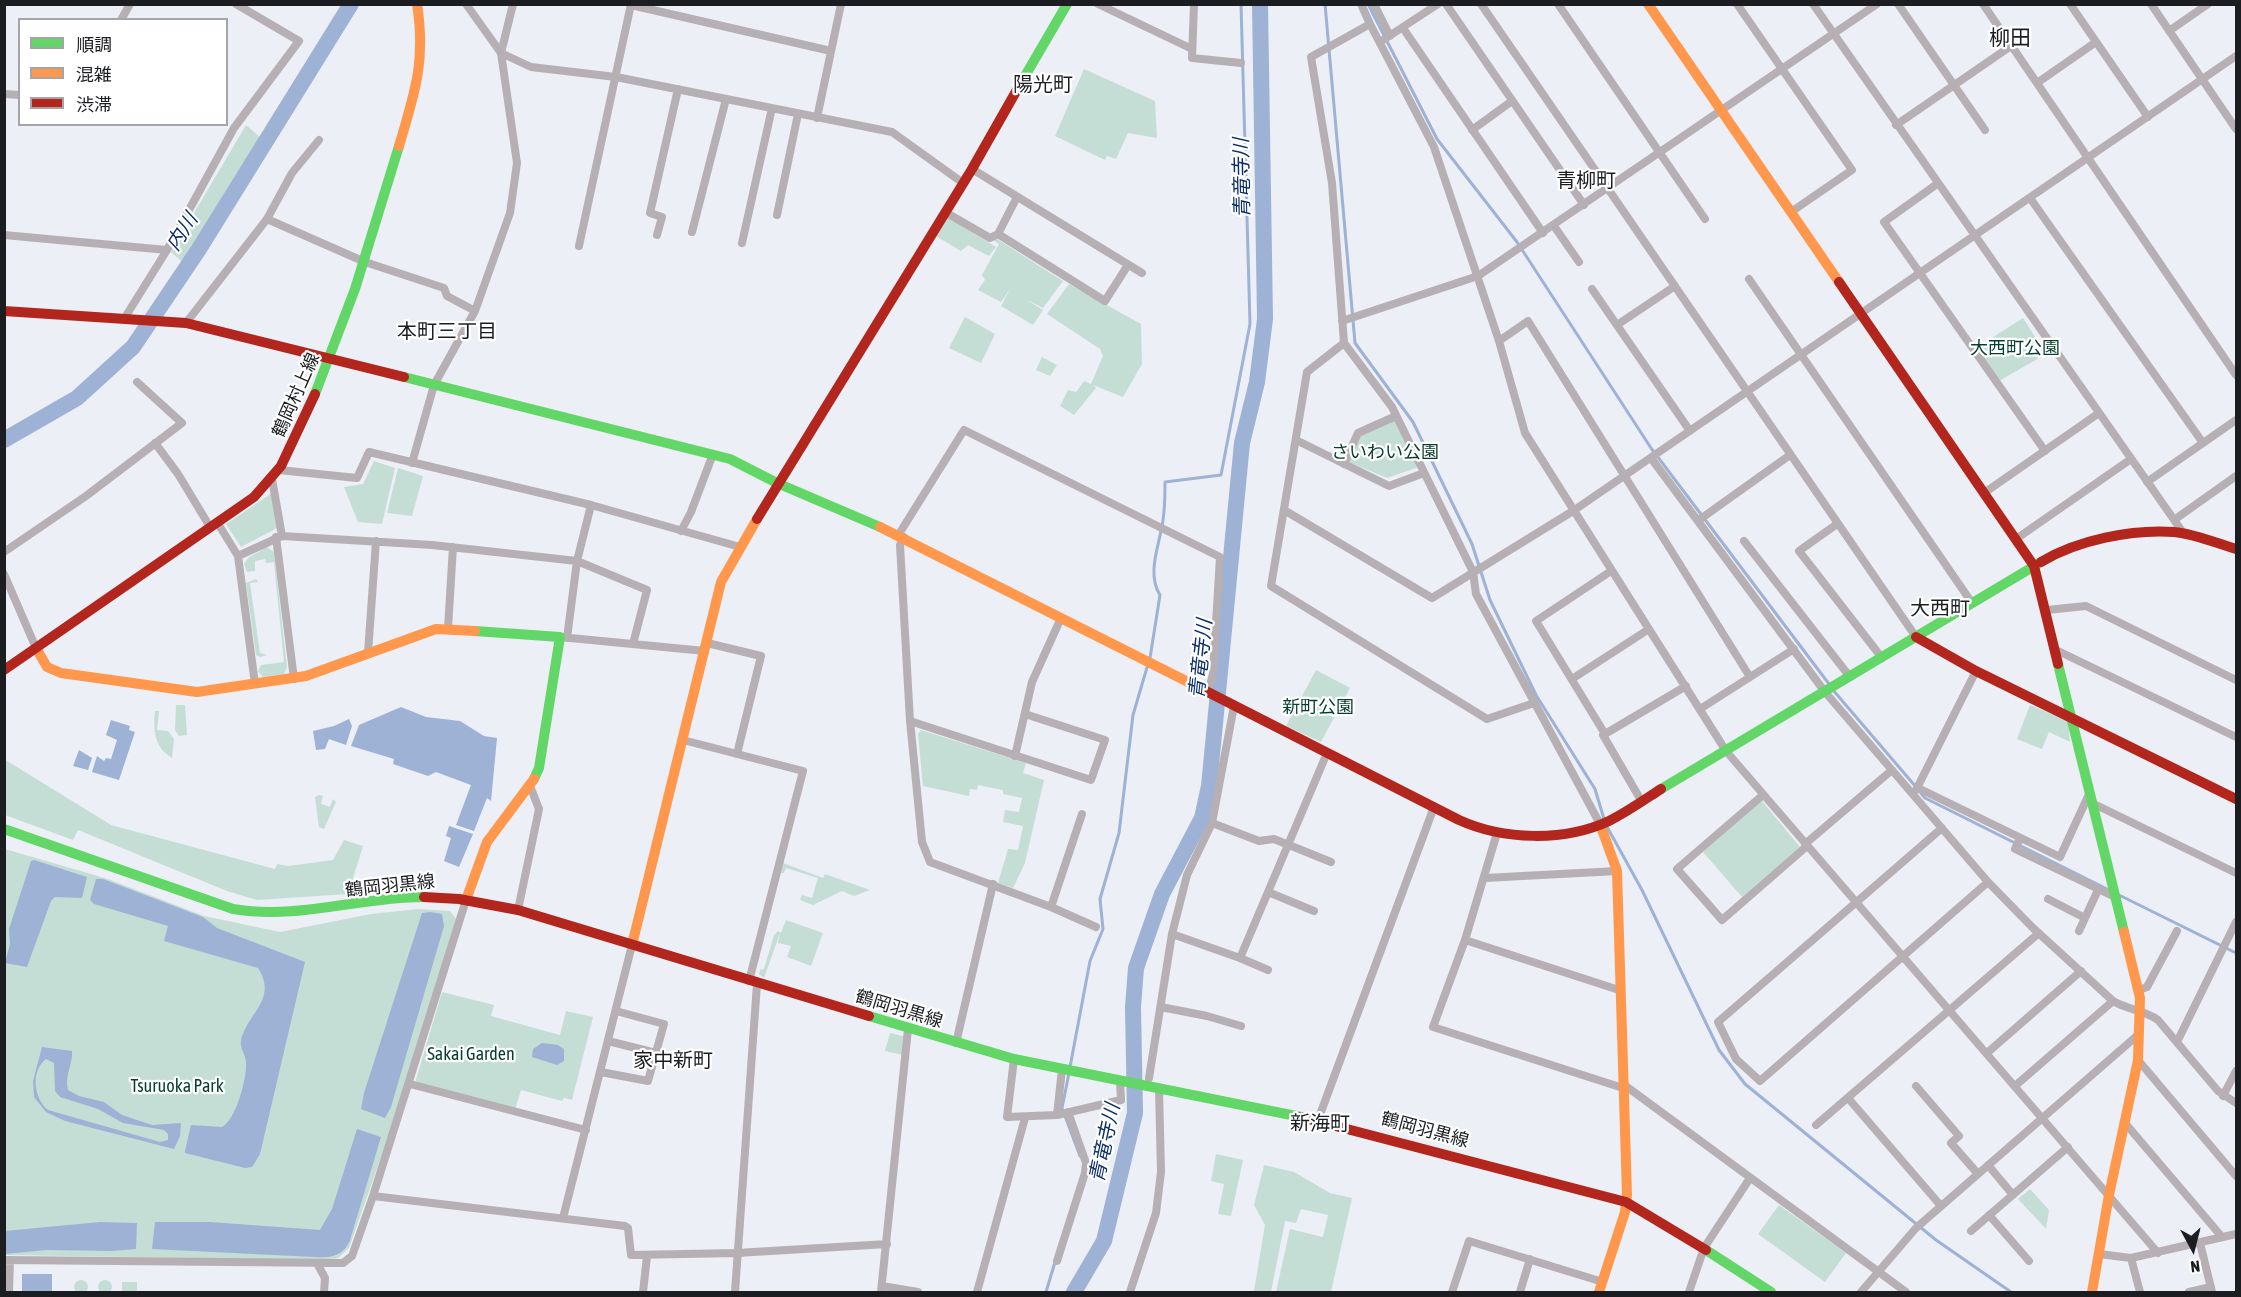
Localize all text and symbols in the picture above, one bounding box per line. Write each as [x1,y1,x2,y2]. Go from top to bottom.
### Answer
legend [18,18,228,126]
district label: 柳田 [1989,25,2031,51]
text: 順調 [76,34,112,55]
text: 混雑 [76,64,112,85]
district label: 陽光町 [1013,73,1073,97]
text: 渋滞 [76,94,112,115]
water label: 青竜寺川 [1229,138,1255,218]
district label: 青柳町 [1556,169,1616,193]
water label: 内川 [161,209,203,255]
district label: 本町三丁目 [397,320,497,344]
park label: 大西町公園 [1970,337,2060,359]
street label: 鶴岡村上線 [268,349,324,441]
park label: さいわい公園 [1331,441,1439,463]
district label: 大西町 [1910,597,1970,621]
water label: 青竜寺川 [1185,618,1217,700]
park label: 新町公園 [1282,696,1354,718]
street label: 鶴岡羽黒線 [344,871,436,901]
street label: 鶴岡羽黒線 [853,986,945,1032]
park label: Sakai Garden [427,1043,515,1065]
district label: 家中新町 [633,1049,713,1073]
park label: Tsuruoka Park [130,1075,224,1097]
water label: 青竜寺川 [1085,1101,1125,1185]
street label: 鶴岡羽黒線 [1379,1108,1471,1152]
district label: 新海町 [1290,1112,1350,1136]
north arrow [2163,1219,2223,1279]
text: N [2189,1257,2201,1276]

